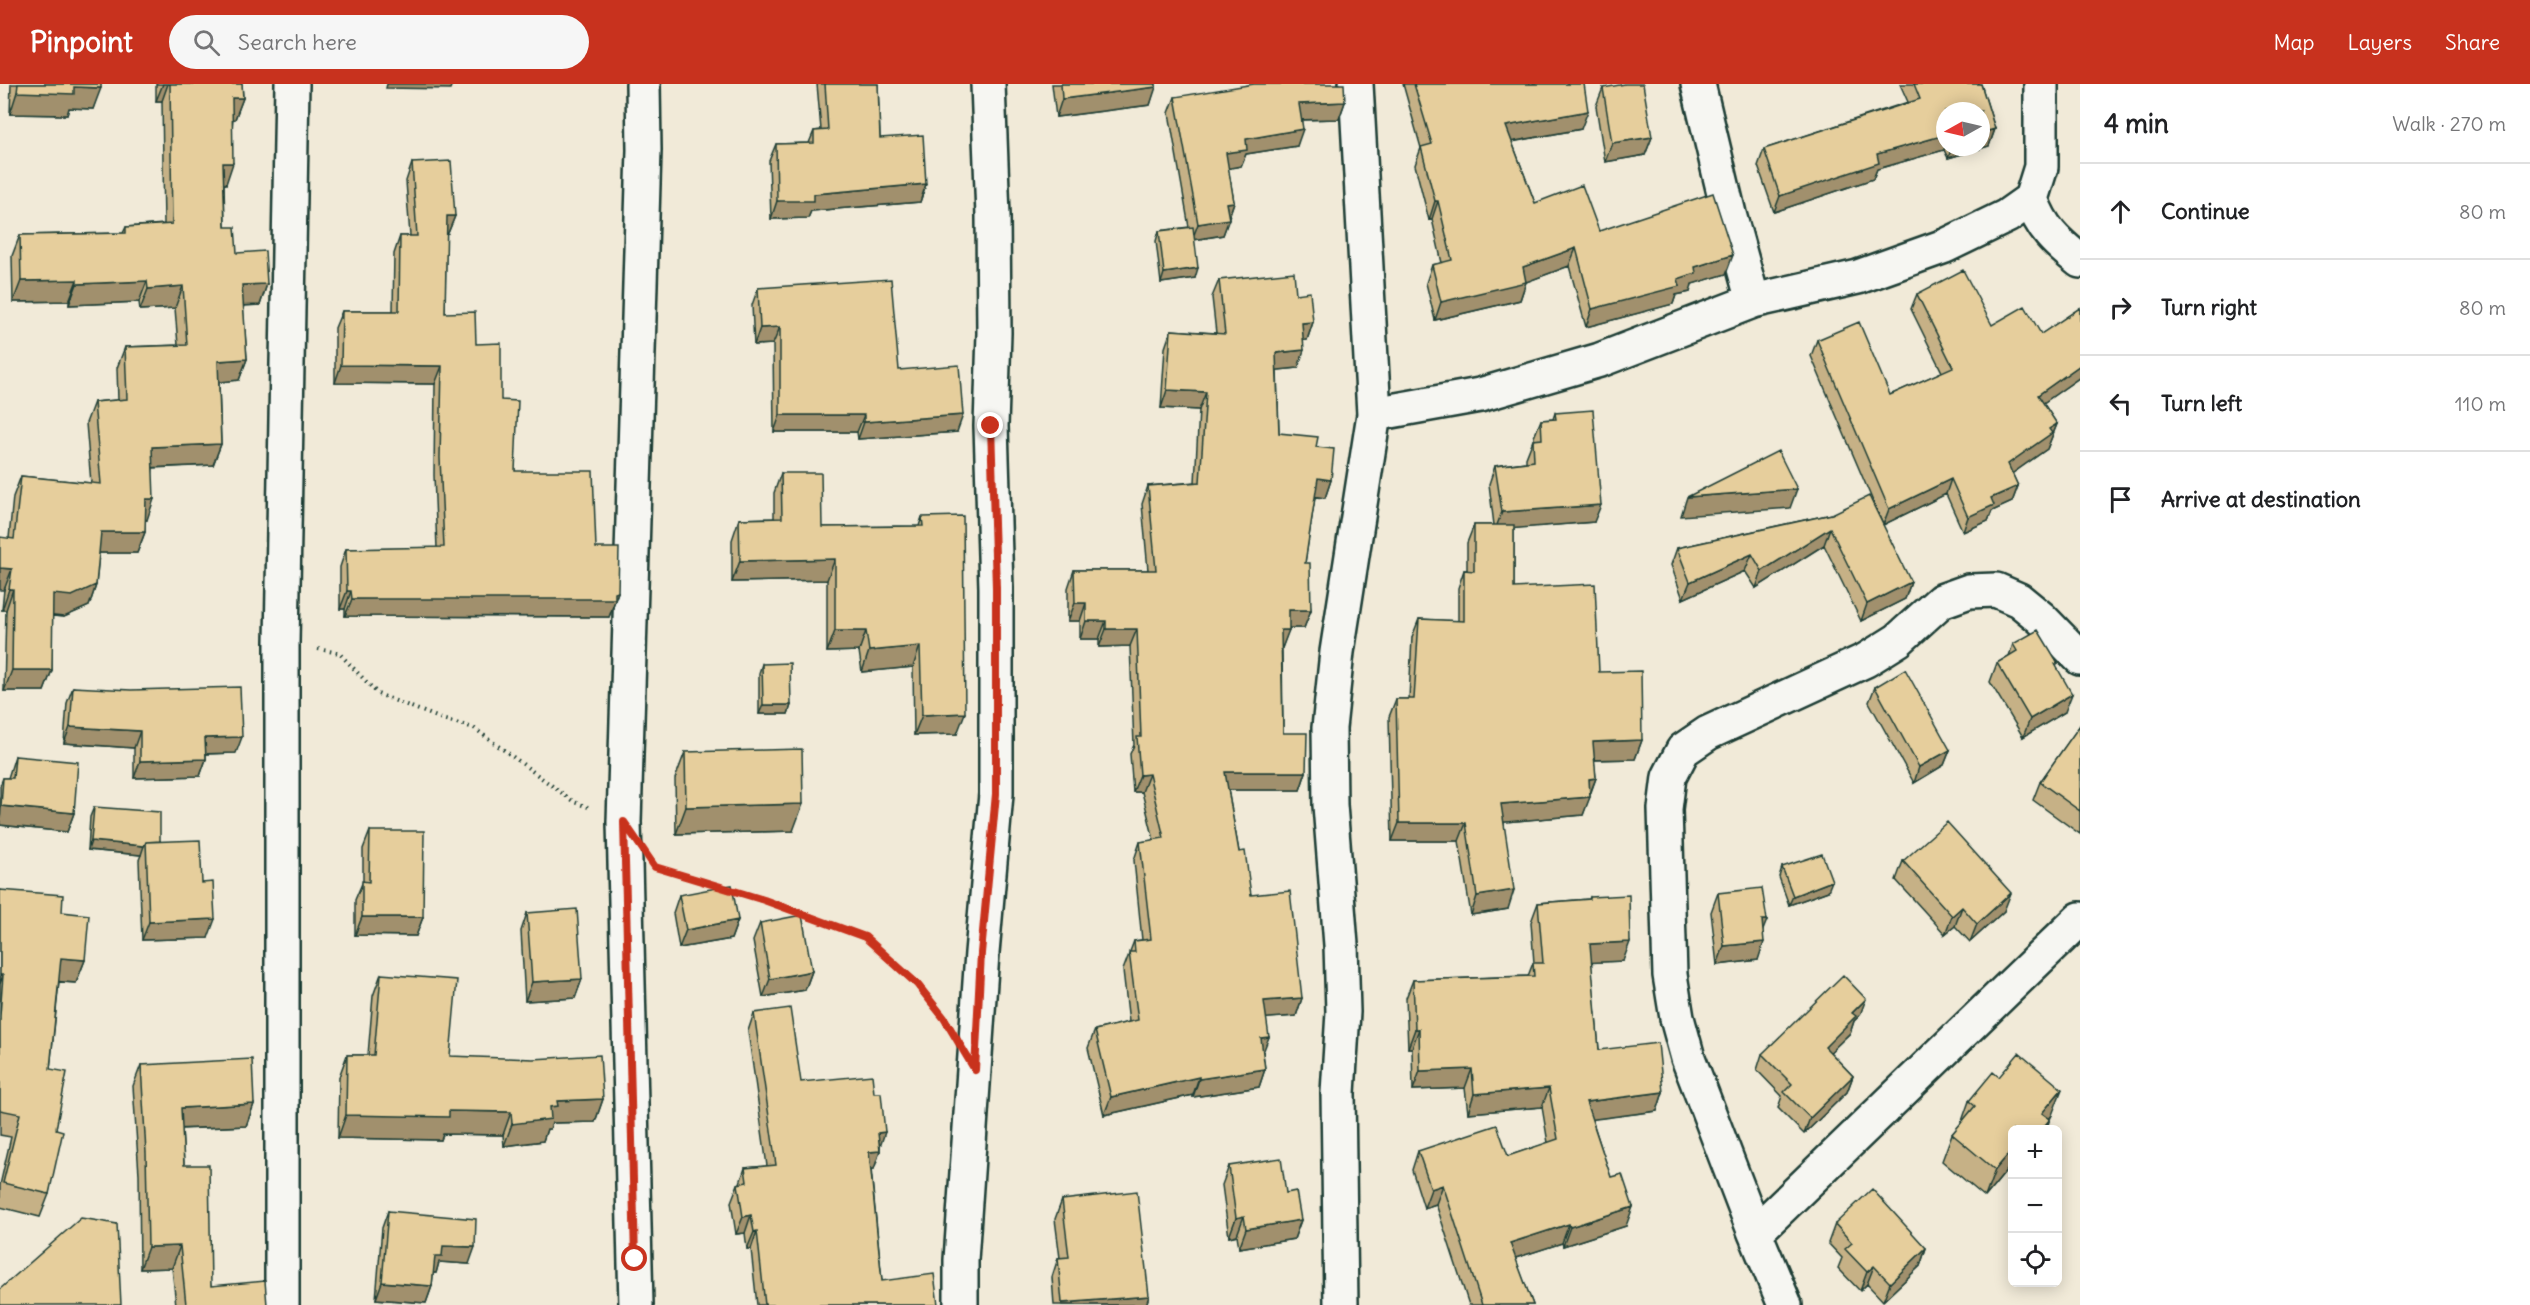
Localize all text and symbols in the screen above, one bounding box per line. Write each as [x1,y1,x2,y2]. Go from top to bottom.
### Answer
search box [169,15,589,69]
text: Pinpoint [30,24,133,60]
icon: search [190,26,223,59]
text: Search here [238,28,357,56]
text: Map [2274,29,2314,56]
text: Layers [2347,29,2412,56]
text: Share [2445,29,2500,56]
north arrow [1936,102,1990,156]
text: 4 min [2104,107,2169,140]
text: Walk · 270 m [2392,111,2506,136]
icon: ahead [2104,195,2137,228]
text: Continue [2161,197,2250,225]
text: 80 m [2459,199,2506,224]
icon: right [2104,291,2137,324]
text: Turn right [2161,293,2257,321]
text: 80 m [2459,295,2506,320]
icon: left [2104,387,2137,420]
text: Turn left [2161,389,2242,417]
text: 110 m [2455,391,2506,416]
route end [977,412,1003,438]
icon: arrive [2104,483,2137,516]
text: Arrive at destination [2161,485,2361,513]
map controls [2008,1125,2062,1287]
button: + [2008,1125,2062,1179]
button: − [2008,1179,2062,1233]
button: locate [2008,1233,2062,1287]
route start [621,1245,647,1271]

